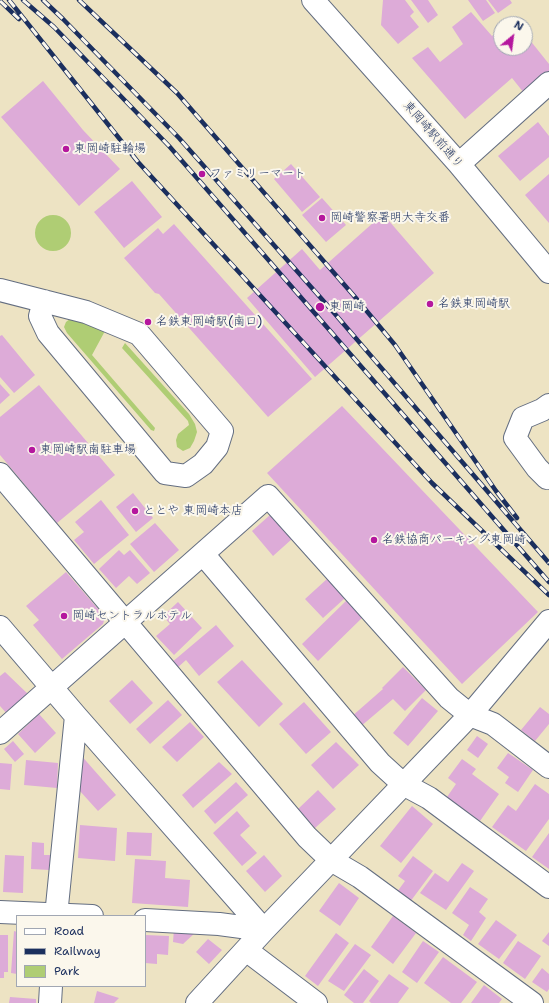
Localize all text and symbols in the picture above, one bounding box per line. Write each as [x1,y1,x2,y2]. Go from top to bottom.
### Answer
north arrow [493,16,533,56]
text: N [511,17,526,35]
street label: 東岡崎駅前通り [400,99,466,171]
place label: 東岡崎駐輪場 [74,142,146,156]
marker: 東岡崎駐輪場 [61,144,71,154]
place label: ファミリーマート [210,167,306,181]
marker: ファミリーマート [197,169,207,179]
place label: 岡崎警察署明大寺交番 [330,211,450,225]
marker: 岡崎警察署明大寺交番 [317,213,327,223]
place label: 名鉄東岡崎駅 [438,297,510,311]
marker: 名鉄東岡崎駅 [425,299,435,309]
place label: 東岡崎 [329,300,365,314]
marker: 東岡崎 [314,301,326,313]
place label: 名鉄東岡崎駅(南口) [156,315,262,329]
marker: 名鉄東岡崎駅(南口) [143,317,153,327]
place label: 東岡崎駅南駐車場 [40,443,136,457]
marker: 東岡崎駅南駐車場 [27,445,37,455]
place label: ととや 東岡崎本店 [143,504,243,518]
marker: ととや 東岡崎本店 [130,506,140,516]
place label: 名鉄協商パーキング東岡崎 [382,533,526,547]
marker: 名鉄協商パーキング東岡崎 [369,535,379,545]
place label: 岡崎セントラルホテル [72,609,192,623]
marker: 岡崎セントラルホテル [59,611,69,621]
legend [16,915,146,987]
text: Road [54,923,84,939]
text: Railway [54,943,101,959]
text: Park [54,963,80,979]

